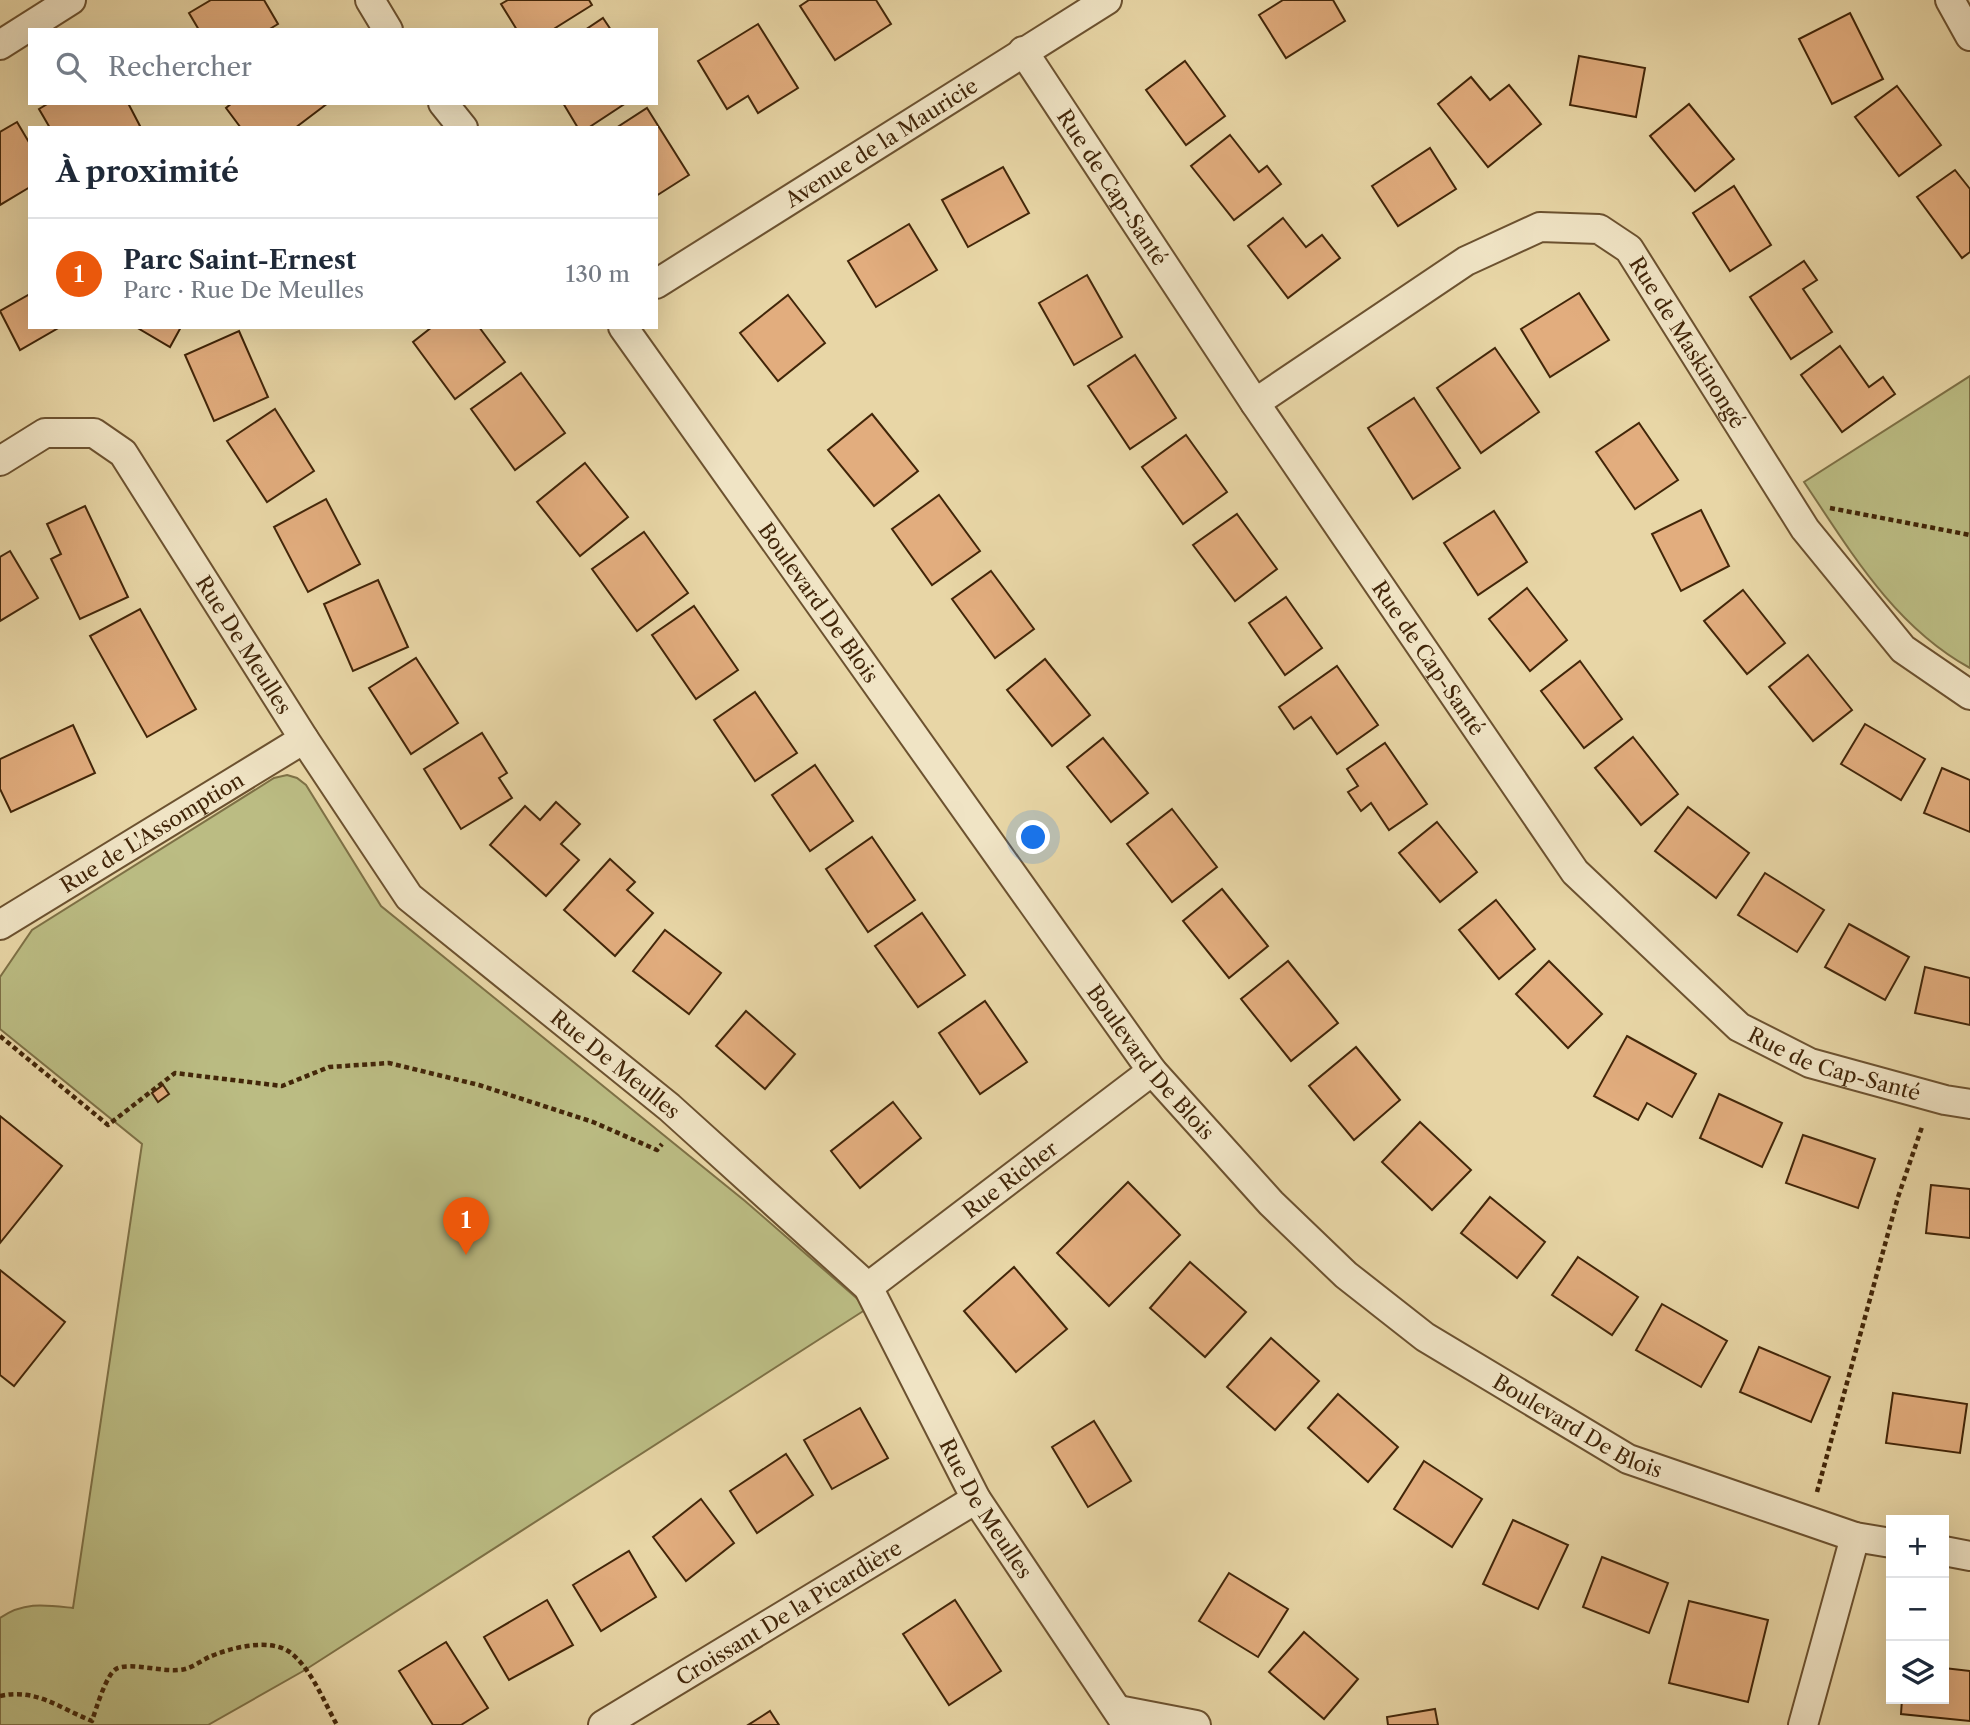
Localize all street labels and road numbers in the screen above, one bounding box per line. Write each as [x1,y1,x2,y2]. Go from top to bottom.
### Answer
street label: Avenue de la Mauricie [779,72,982,213]
street label: Rue de Cap-Santé [1052,104,1173,270]
street label: Rue de Maskinongé [1624,252,1751,433]
street label: Boulevard De Blois [753,518,884,687]
street label: Rue De Meulles [191,571,297,718]
street label: Rue de Cap-Santé [1367,576,1490,740]
street label: Rue de L'Assomption [56,767,248,898]
street label: Boulevard De Blois [1082,980,1220,1144]
street label: Rue De Meulles [546,1004,685,1124]
street label: Rue de Cap-Santé [1744,1021,1923,1105]
street label: Rue Richer [957,1135,1062,1223]
street label: Boulevard De Blois [1489,1368,1666,1482]
street label: Rue De Meulles [935,1434,1038,1583]
street label: Croissant De la Picardière [671,1535,906,1690]

